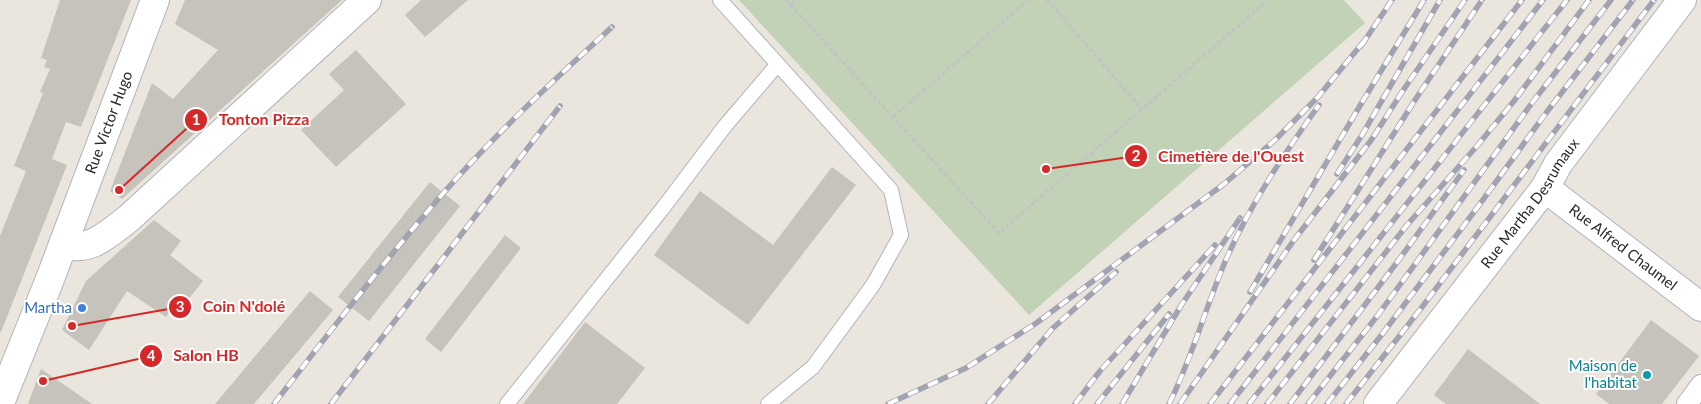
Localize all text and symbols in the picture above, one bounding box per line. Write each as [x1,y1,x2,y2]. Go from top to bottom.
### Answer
street label: Rue Victor Hugo [80,68,136,176]
callout: Tonton Pizza [184,104,319,135]
text: Tonton Pizza [219,109,309,128]
text: 1 [192,110,200,128]
street label: Rue Martha Desrumaux [1476,134,1583,271]
callout: Cimetière de l'Ouest [1123,140,1314,171]
text: 2 [1132,146,1141,164]
text: Cimetière de l'Ouest [1158,146,1304,165]
street label: Rue Alfred Chaumel [1566,200,1681,294]
callout: Coin N'dolé [168,291,295,322]
text: Coin N'dolé [203,296,286,315]
text: 3 [176,297,184,315]
place label: Martha [24,298,72,316]
marker: Martha [76,302,88,314]
callout: Salon HB [138,340,249,371]
text: Salon HB [173,345,239,364]
text: 4 [147,346,156,364]
place label: Maison de l'habitat [1569,356,1638,391]
marker: Maison de l'habitat [1641,369,1653,381]

